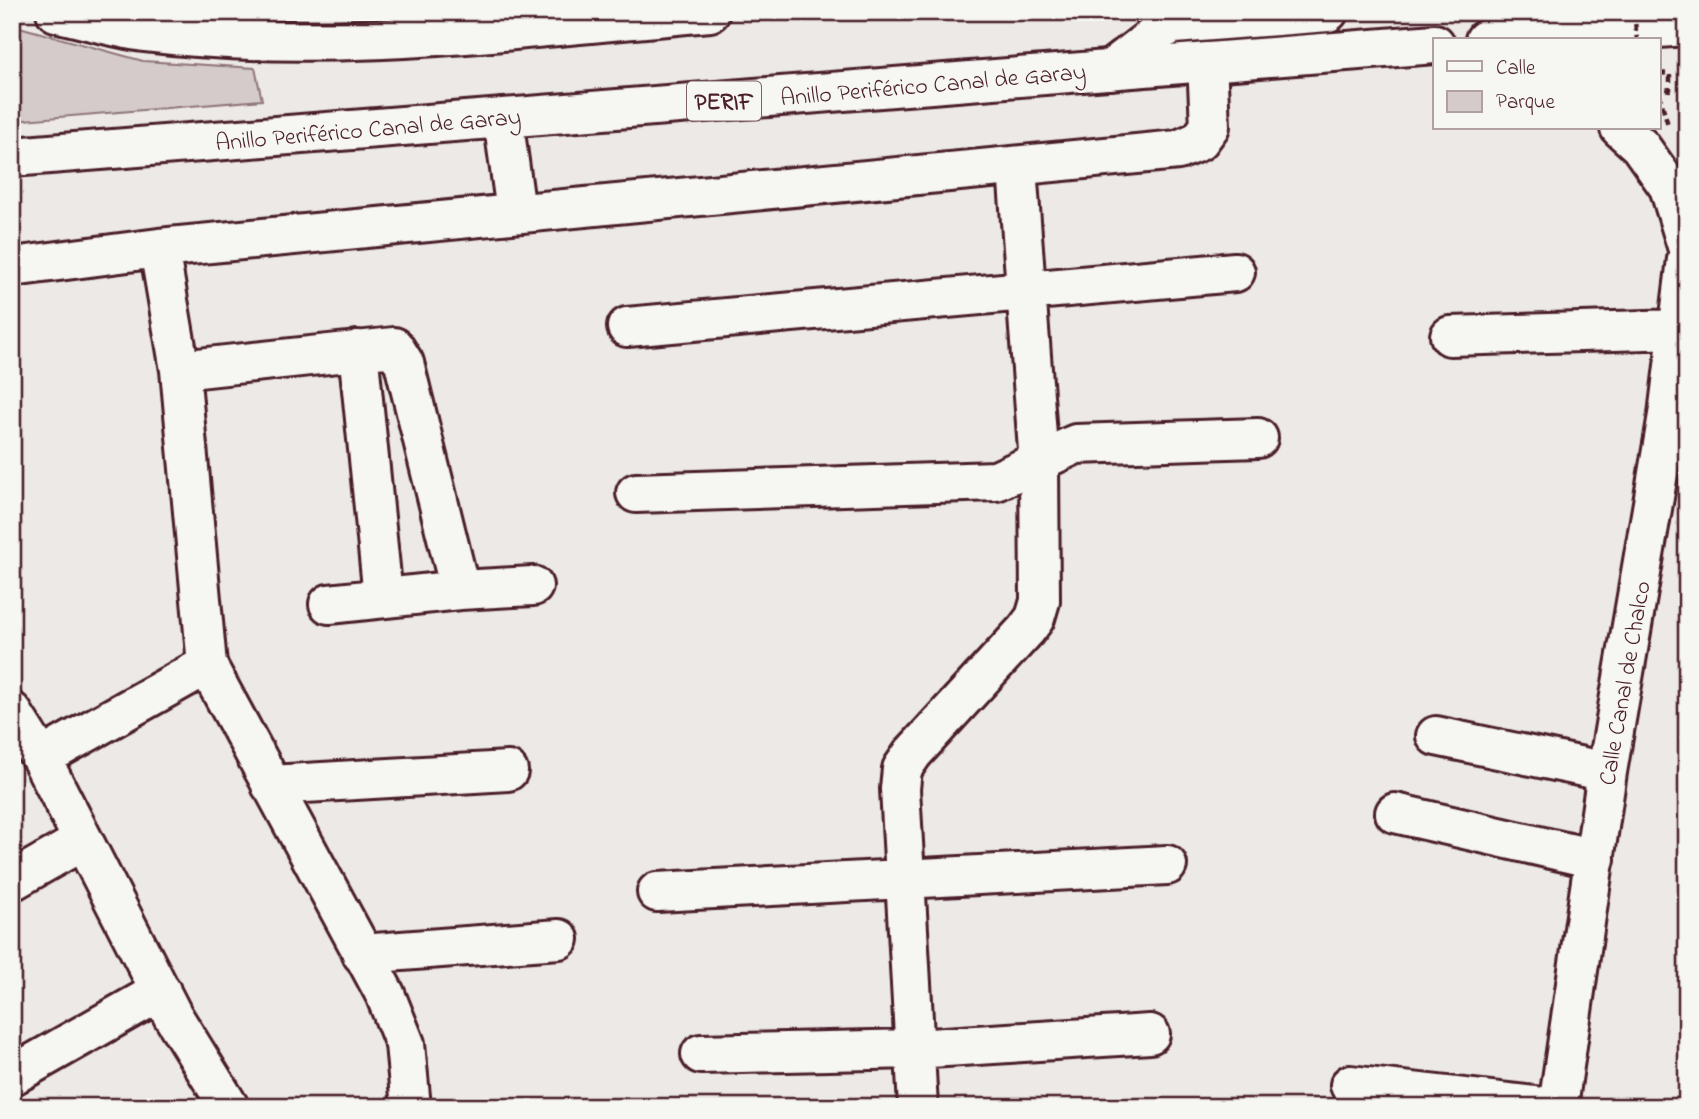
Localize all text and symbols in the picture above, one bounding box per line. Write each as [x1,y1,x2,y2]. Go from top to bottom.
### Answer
legend [1433,38,1660,130]
text: Calle [1496,54,1536,84]
street label: Anillo Periférico Canal de Garay [779,56,1088,118]
road number: PERIF [687,82,761,120]
text: Parque [1496,88,1555,118]
street label: Anillo Periférico Canal de Garay [214,101,523,163]
street label: Calle Canal de Chalco [1591,579,1662,788]

